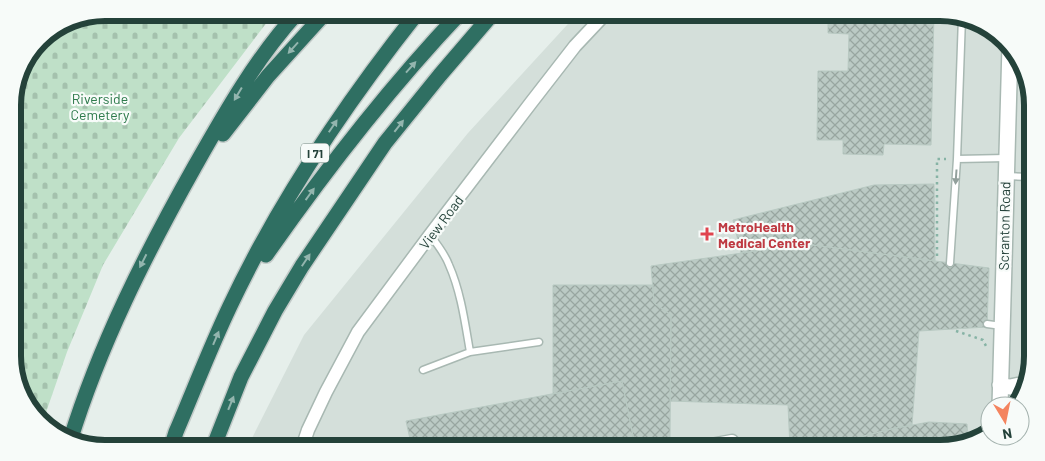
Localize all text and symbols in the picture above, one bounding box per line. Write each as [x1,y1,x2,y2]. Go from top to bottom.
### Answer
one-way arrow [287,42,299,54]
one-way arrow [405,62,417,74]
one-way arrow [233,87,243,100]
park label: Riverside Cemetery [70,90,130,123]
one-way arrow [328,120,338,133]
one-way arrow [393,120,404,133]
road number: I 71 [301,144,329,162]
one-way arrow [952,169,960,185]
street label: Scranton Road [995,181,1013,271]
one-way arrow [304,188,315,201]
street label: View Road [415,192,467,252]
place label: MetroHealth Medical Center [718,218,811,251]
marker: MetroHealth Medical Center [700,227,714,241]
one-way arrow [301,253,311,266]
one-way arrow [139,254,147,268]
one-way arrow [212,331,220,345]
one-way arrow [227,395,235,410]
north arrow [980,396,1030,446]
text: N [1001,425,1013,443]

